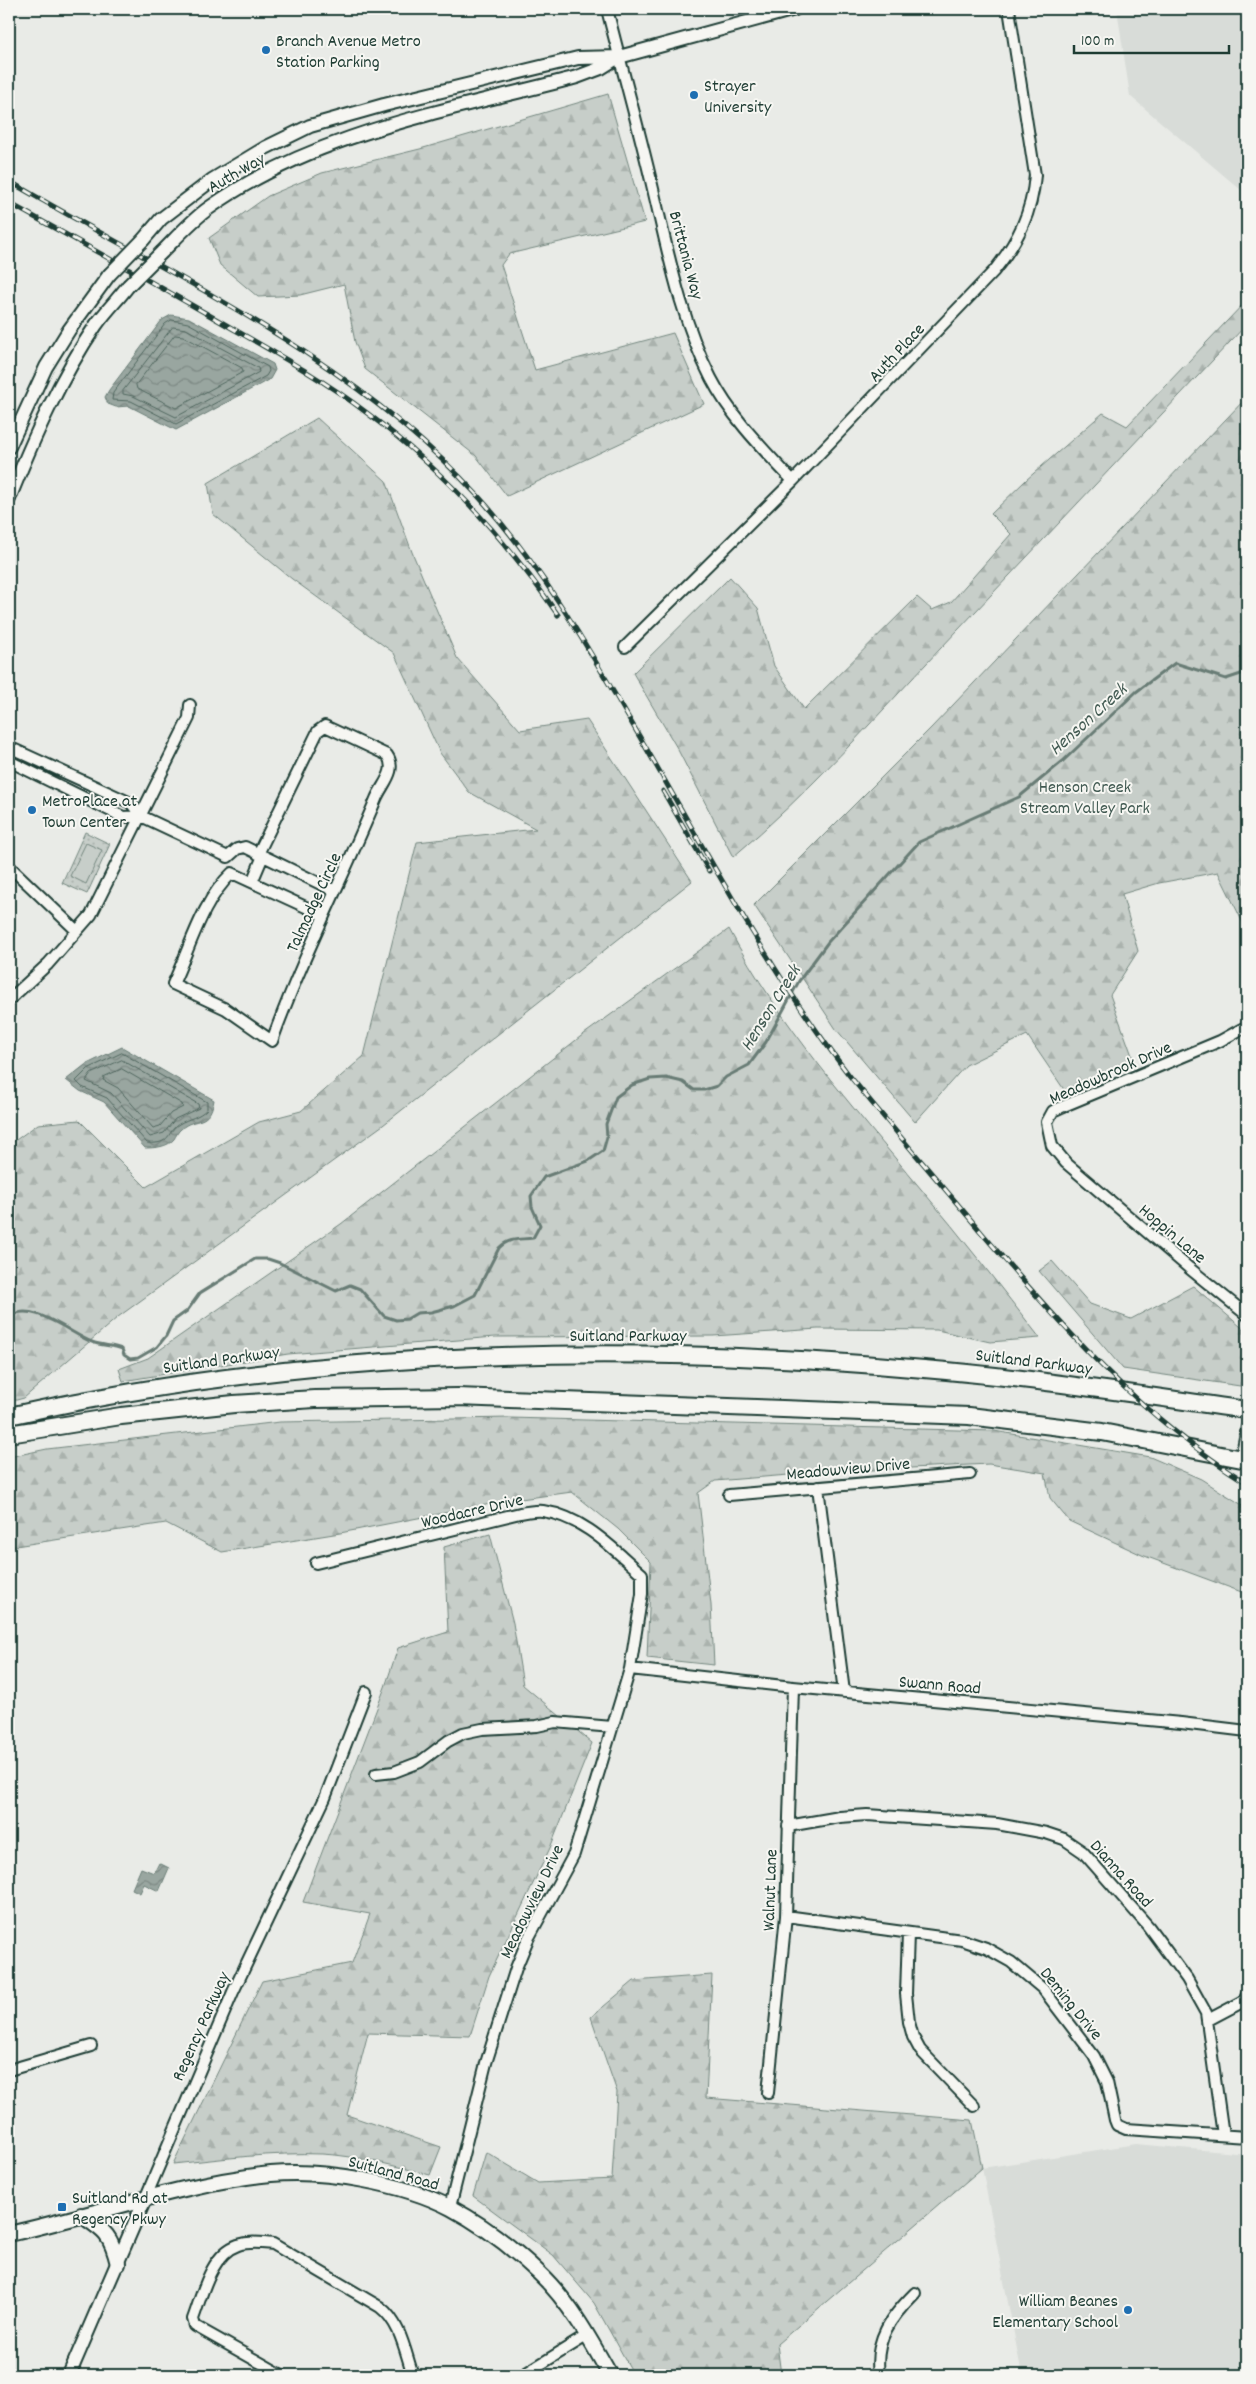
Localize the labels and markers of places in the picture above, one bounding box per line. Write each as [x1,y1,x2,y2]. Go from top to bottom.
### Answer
place label: Branch Avenue Metro Station Parking [276,30,421,76]
marker: Branch Avenue Metro Station Parking [260,44,272,56]
place label: Strayer University [704,75,772,121]
marker: Strayer University [688,89,700,101]
place label: MetroPlace at Town Center [42,790,137,836]
marker: MetroPlace at Town Center [26,804,38,816]
place label: Suitland Rd at Regency Pkwy [72,2187,168,2233]
marker: Suitland Rd at Regency Pkwy [56,2201,68,2213]
place label: William Beanes Elementary School [992,2290,1119,2336]
marker: William Beanes Elementary School [1122,2304,1134,2316]

